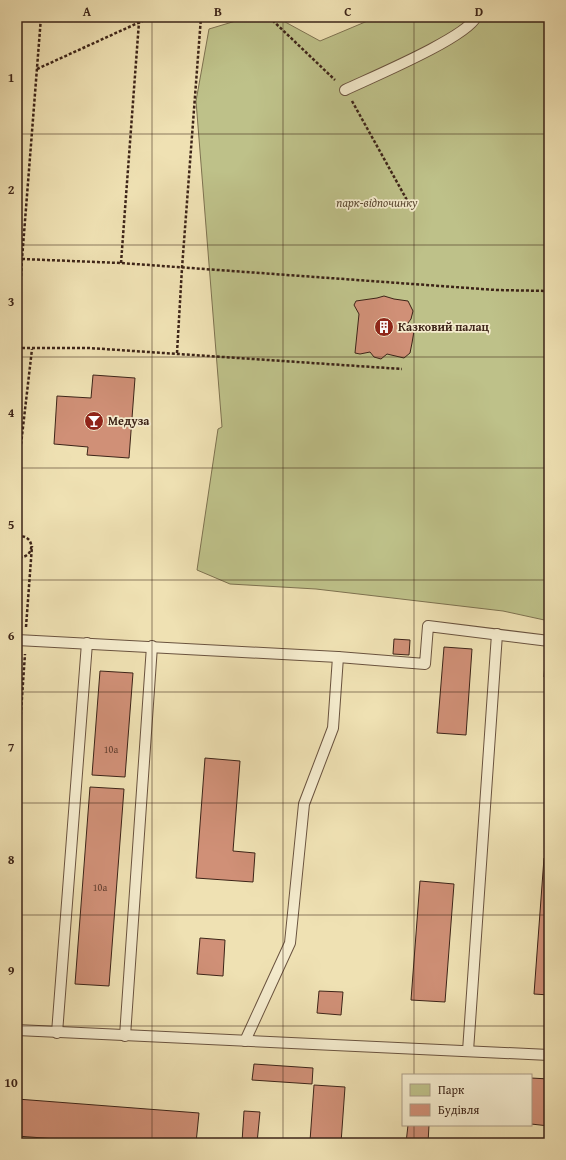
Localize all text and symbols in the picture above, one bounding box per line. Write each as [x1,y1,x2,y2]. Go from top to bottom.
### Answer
text: A [83,2,92,21]
text: B [214,2,222,21]
text: C [344,2,352,21]
text: D [475,2,483,21]
text: 1 [8,68,14,87]
text: 2 [8,180,15,199]
park label: парк-відпочинку [336,194,418,211]
text: 3 [8,292,14,311]
building icon: Казковий палац [373,316,395,338]
place label: Казковий палац [398,318,490,335]
text: 4 [8,403,15,422]
bar icon: Медуза [83,410,105,432]
place label: Медуза [108,412,150,429]
text: 5 [8,515,15,534]
text: 6 [8,626,15,645]
text: 7 [8,738,15,757]
house number: 10а [104,742,118,757]
text: 8 [8,850,15,869]
house number: 10а [93,880,107,895]
text: 9 [8,961,15,980]
text: 10 [4,1073,18,1092]
legend [402,1074,532,1126]
text: Парк [438,1081,465,1098]
text: Будівля [438,1101,479,1118]

